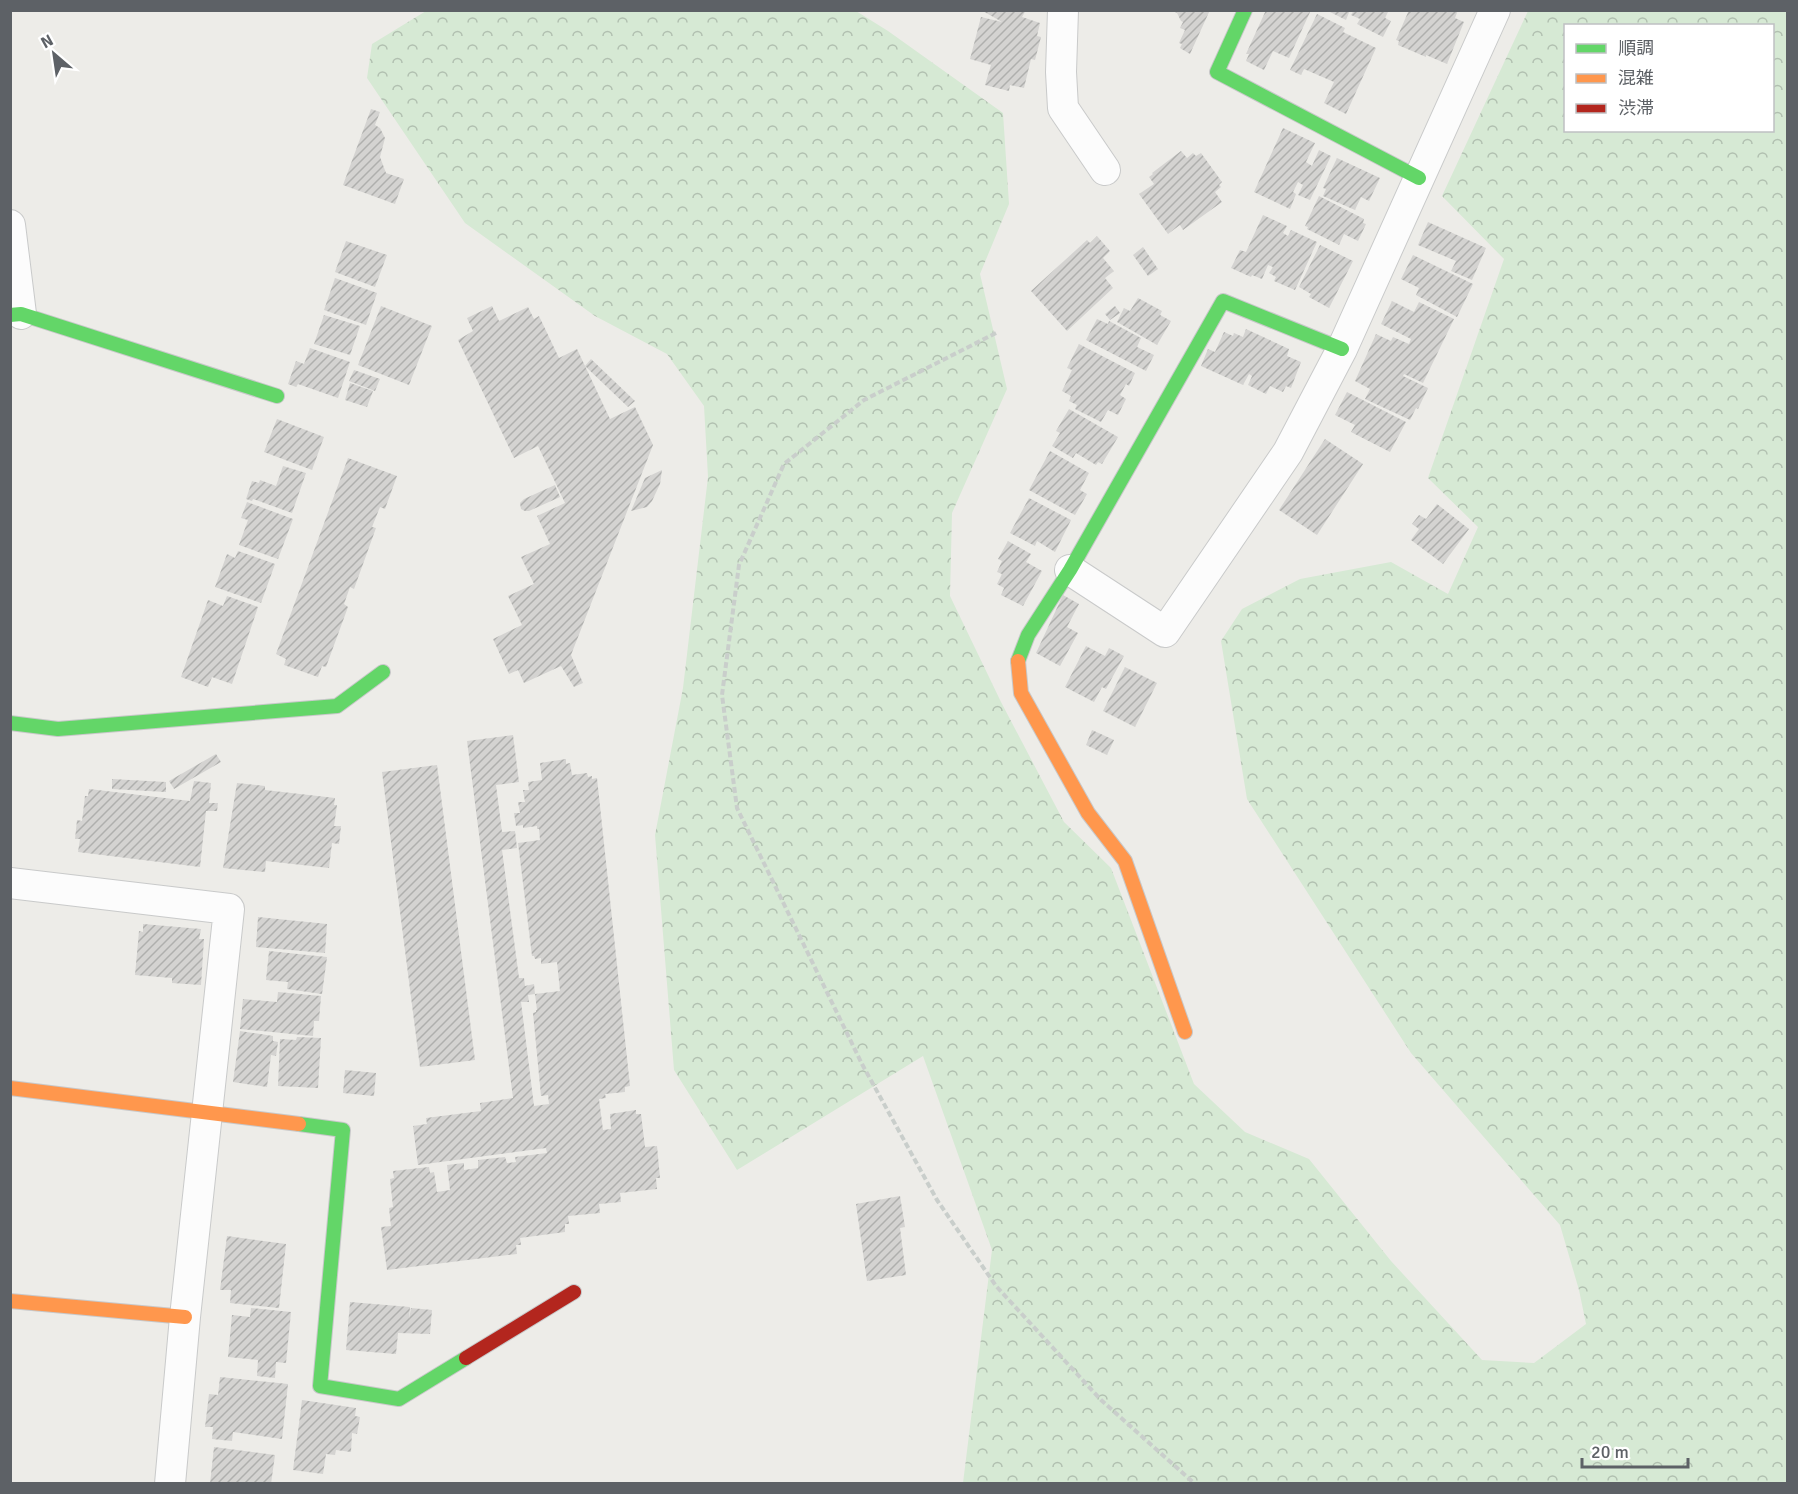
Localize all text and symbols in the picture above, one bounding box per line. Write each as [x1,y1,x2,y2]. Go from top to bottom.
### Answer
north arrow [24,24,84,84]
legend [1564,24,1774,132]
text: N [37,30,57,53]
text: 順調 [1618,37,1654,59]
text: 混雑 [1618,67,1654,89]
text: 渋滞 [1618,97,1654,119]
scale bar [1582,1431,1688,1469]
text: 20 m [1591,1441,1629,1463]

